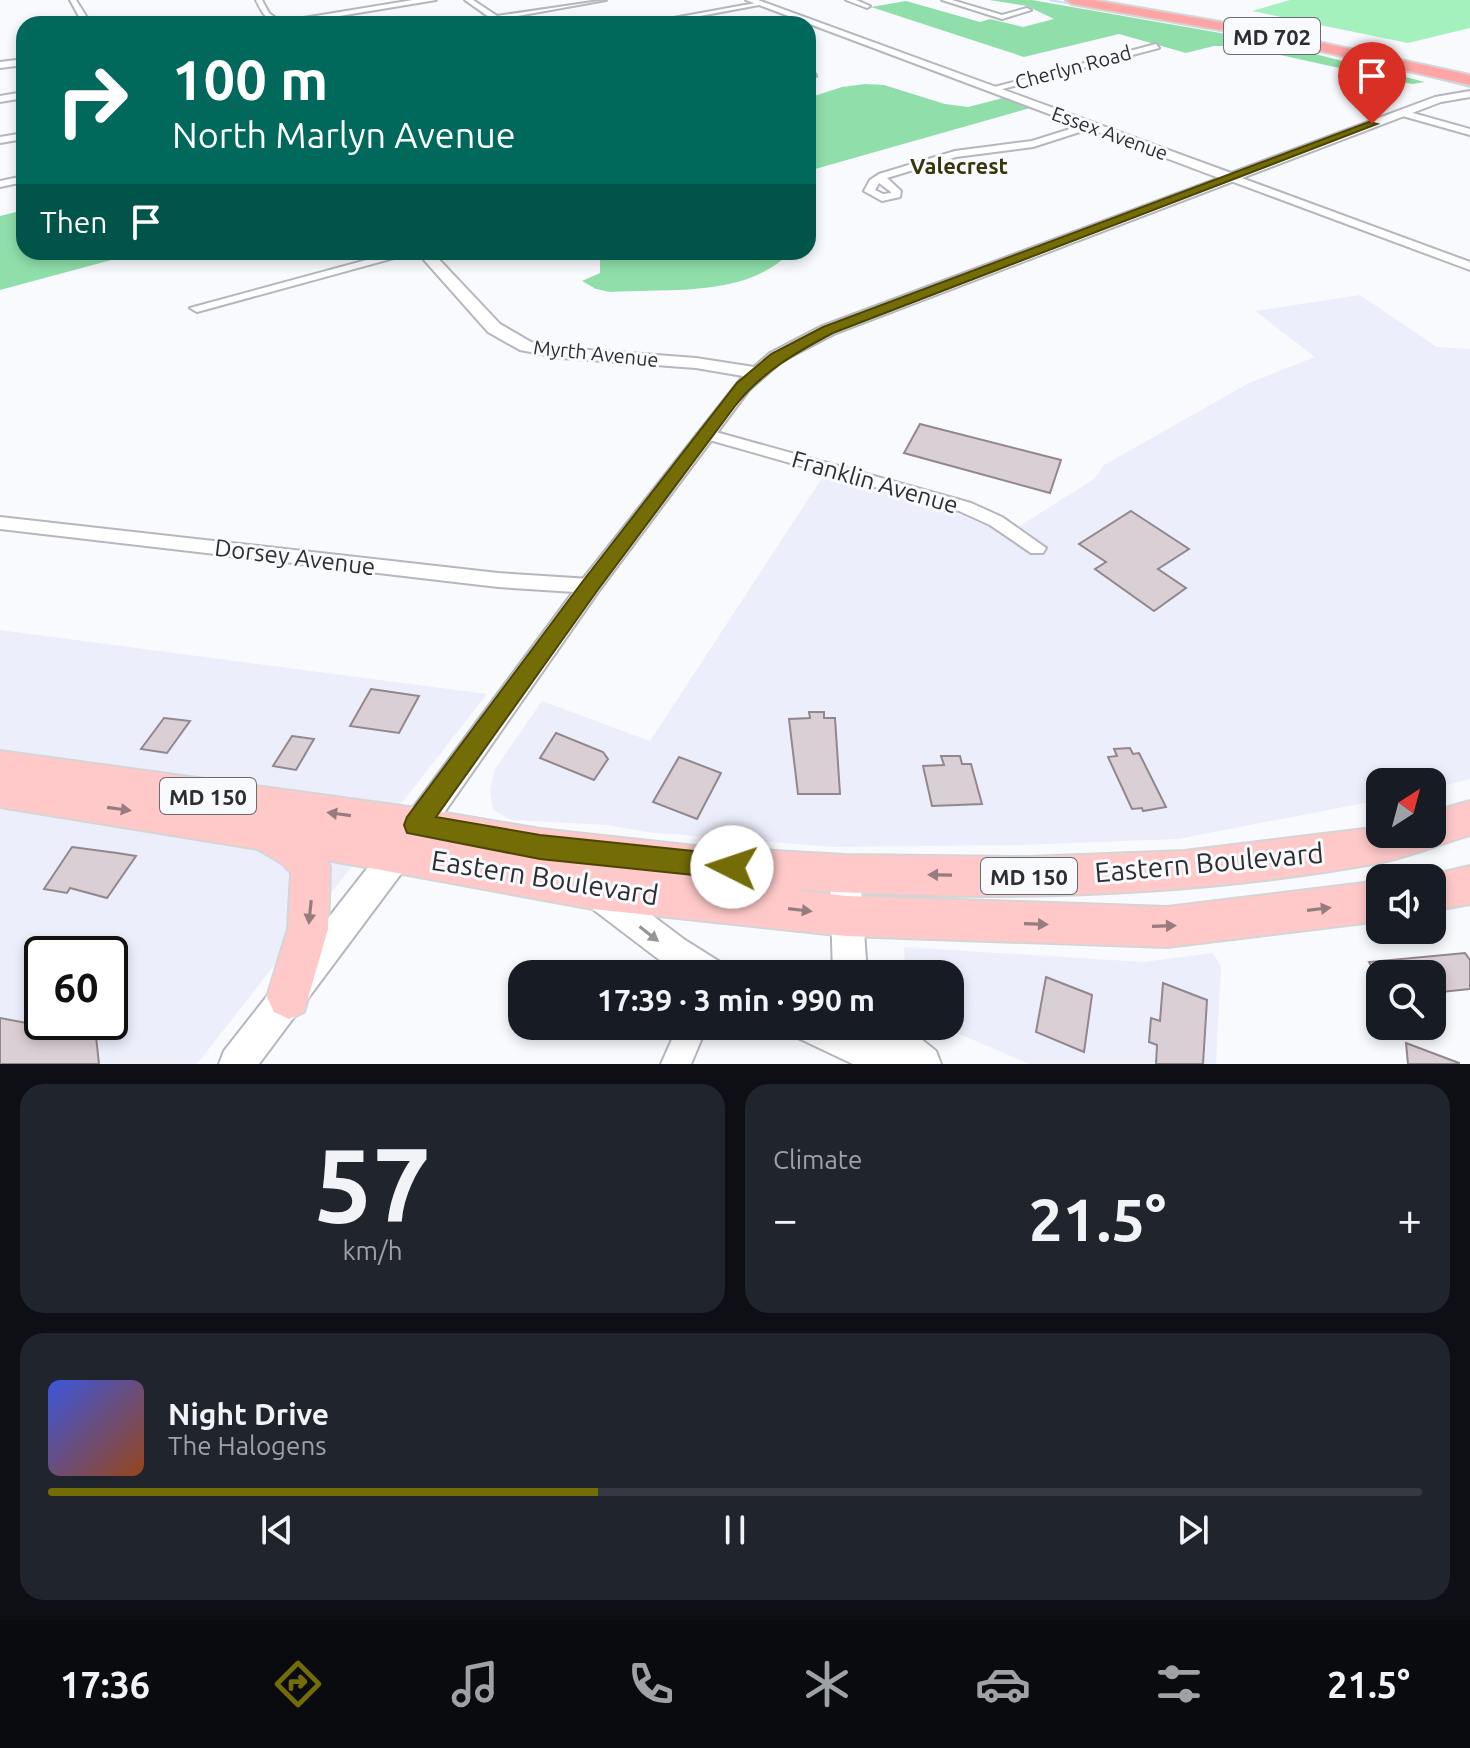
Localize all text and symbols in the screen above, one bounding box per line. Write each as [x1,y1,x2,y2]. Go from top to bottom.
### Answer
road number: MD 702 [1224,18,1320,54]
street label: Cherlyn Road [1012,40,1134,94]
pin [1338,42,1406,124]
icon: right [40,48,144,152]
text: 100 m [172,48,328,111]
icon: arrive [1350,54,1394,98]
street label: Essex Avenue [1049,101,1171,165]
text: North Marlyn Avenue [172,114,516,155]
district label: Valecrest [910,153,1008,178]
icon: arrive [124,200,168,244]
text: Then [40,205,108,239]
street label: Myrth Avenue [532,335,660,371]
street label: Franklin Avenue [789,445,961,519]
street label: Dorsey Avenue [213,534,377,580]
north arrow [1366,768,1446,848]
map controls [1366,768,1446,1040]
road number: MD 150 [160,778,256,814]
one-way arrow [107,803,132,816]
one-way arrow [326,807,351,820]
position arrow [690,825,774,909]
street label: Eastern Boulevard [1093,837,1325,887]
street label: Eastern Boulevard [429,844,661,910]
road number: MD 150 [981,858,1077,894]
button: sound [1366,864,1446,944]
one-way arrow [927,869,952,881]
one-way arrow [303,900,316,925]
one-way arrow [1307,903,1332,916]
one-way arrow [788,904,813,917]
one-way arrow [1024,917,1049,930]
one-way arrow [1152,920,1177,933]
one-way arrow [639,925,659,942]
speed limit sign: 60 [24,936,128,1040]
button: search [1366,960,1446,1040]
text: 17:39 · 3 min · 990 m [597,983,875,1017]
text: 57 [314,1125,431,1242]
text: Climate [773,1145,862,1174]
text: 21.5° [1029,1185,1166,1252]
text: − [773,1194,798,1243]
text: + [1397,1194,1422,1243]
text: km/h [342,1236,403,1265]
text: Night Drive [168,1397,329,1431]
text: The Halogens [168,1431,327,1460]
icon: previous [255,1508,299,1552]
icon: pause [713,1508,757,1552]
icon: next [1171,1508,1215,1552]
icon: directions [270,1656,326,1712]
icon: music [447,1656,503,1712]
icon: phone [623,1656,679,1712]
icon: climate [799,1656,855,1712]
icon: car [975,1656,1031,1712]
icon: filters [1151,1656,1207,1712]
text: 17:36 [60,1664,150,1705]
text: 21.5° [1327,1664,1410,1705]

